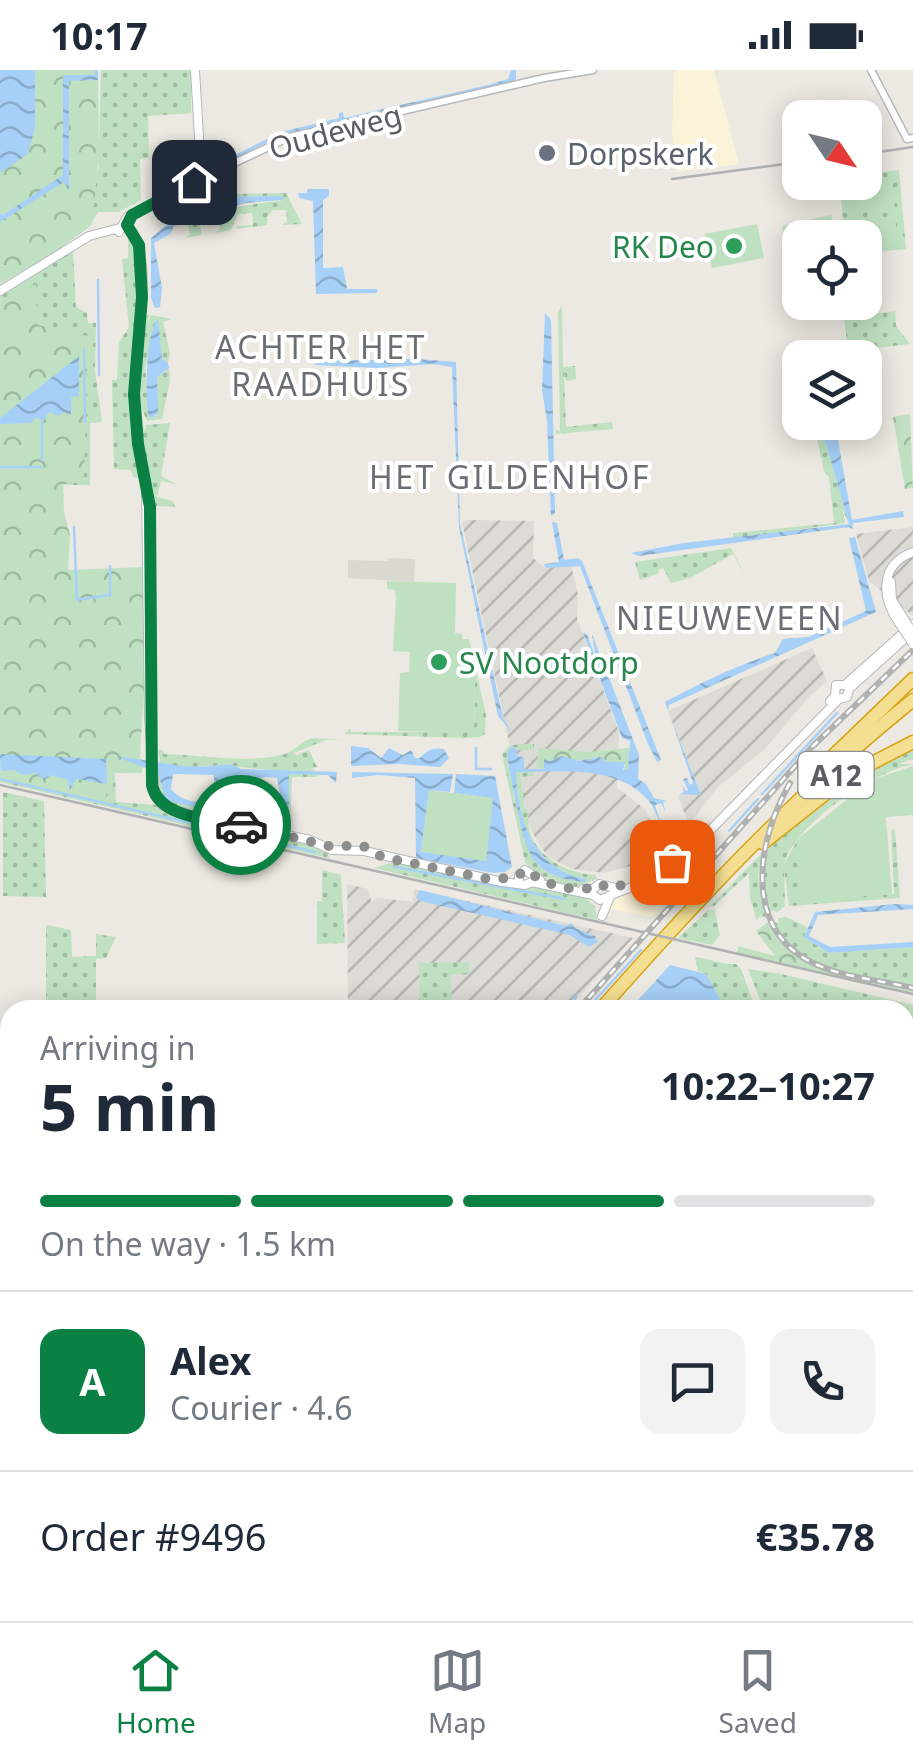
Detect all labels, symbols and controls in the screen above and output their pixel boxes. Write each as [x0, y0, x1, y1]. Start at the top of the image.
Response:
text: 10:17 [50, 9, 148, 61]
street label: Oudeweg [264, 94, 406, 168]
north arrow [782, 100, 882, 200]
map controls [782, 100, 882, 440]
place label: Dorpskerk [567, 133, 714, 174]
pin [152, 140, 237, 225]
marker: Dorpskerk [536, 142, 558, 164]
icon: home [167, 155, 222, 210]
button: locate [782, 220, 882, 320]
place label: RK Deo [612, 226, 714, 267]
marker: RK Deo [723, 235, 745, 257]
district label: ACHTER HET RAADHUIS [215, 325, 427, 405]
button: layers [782, 340, 882, 440]
district label: HET GILDENHOF [369, 455, 651, 498]
district label: NIEUWEVEEN [616, 596, 844, 639]
place label: SV Nootdorp [459, 642, 639, 683]
marker: SV Nootdorp [428, 651, 450, 673]
road number: A12 [798, 752, 874, 798]
courier [191, 775, 291, 875]
icon: car [214, 798, 269, 853]
pin [630, 820, 715, 905]
icon: bag [645, 835, 700, 890]
text: Arriving in [40, 1026, 195, 1069]
text: 10:22–10:27 [661, 1059, 875, 1111]
text: 5 min [40, 1062, 219, 1150]
text: On the way · 1.5 km [40, 1222, 336, 1265]
button: chat [640, 1329, 745, 1434]
button: phone [770, 1329, 875, 1434]
text: Alex [170, 1334, 252, 1386]
text: A [79, 1355, 106, 1407]
text: Courier · 4.6 [170, 1386, 353, 1429]
text: Order #9496 [40, 1510, 266, 1562]
text: €35.78 [756, 1510, 875, 1562]
tab: Home [116, 1643, 196, 1741]
tab: Map [428, 1643, 486, 1741]
tab: Saved [719, 1643, 797, 1741]

